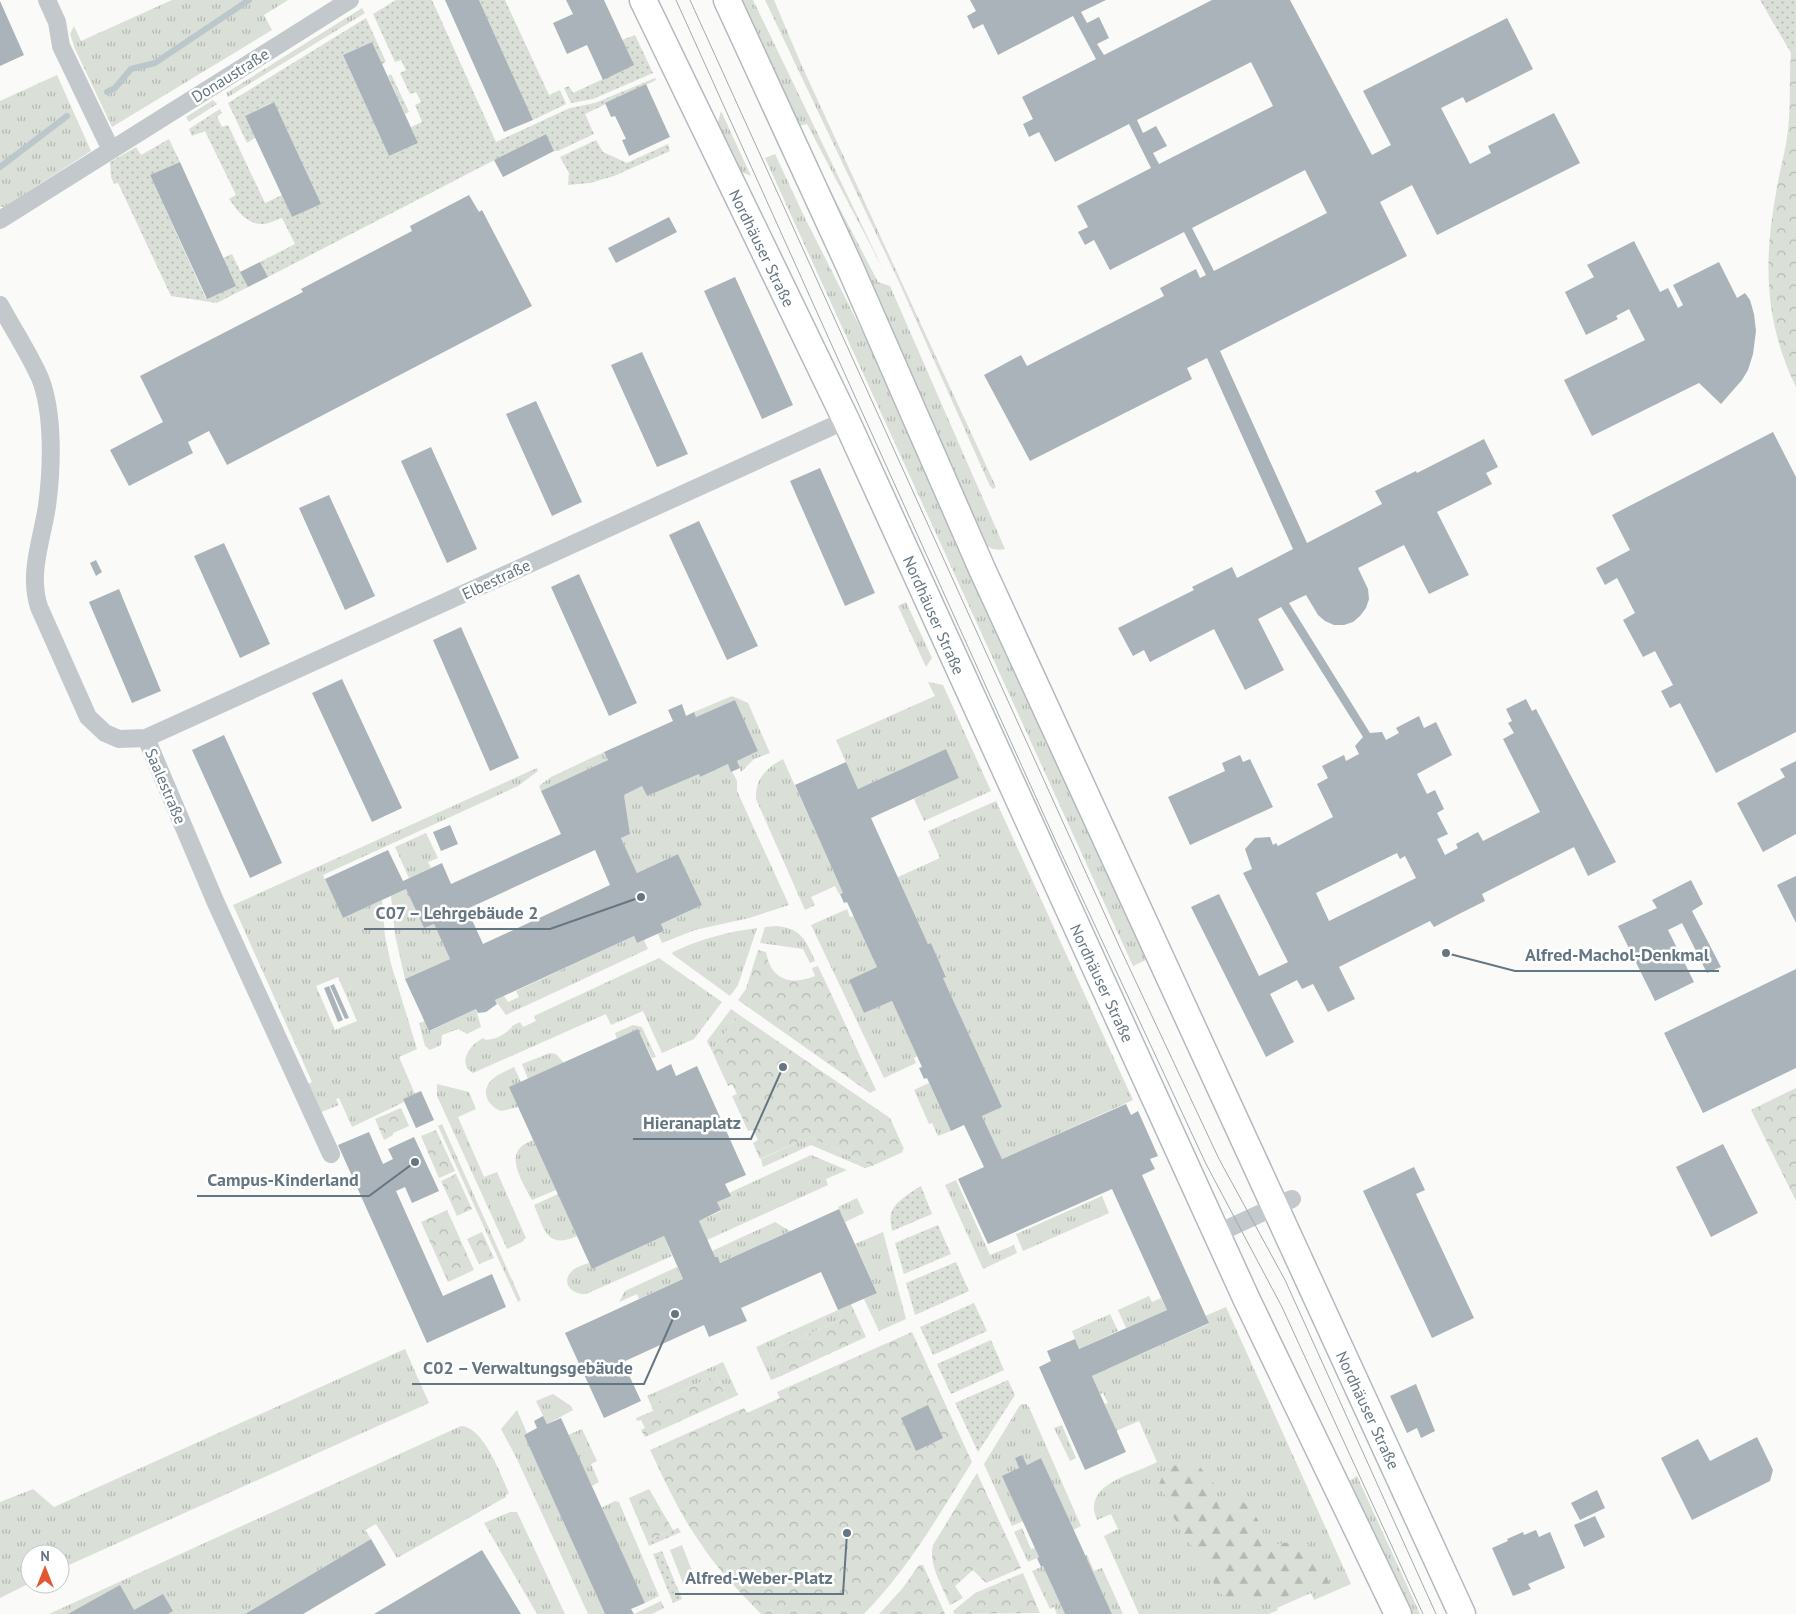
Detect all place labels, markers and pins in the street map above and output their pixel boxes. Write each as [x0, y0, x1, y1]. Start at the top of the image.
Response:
callout: C07 – Lehrgebäude 2 [364, 896, 550, 929]
callout: Alfred-Machol-Denkmal [1515, 938, 1719, 971]
callout: Hieranaplatz [633, 1106, 751, 1139]
callout: Campus-Kinderland [197, 1163, 369, 1196]
callout: C02 – Verwaltungsgebäude [412, 1351, 644, 1384]
callout: Alfred-Weber-Platz [675, 1561, 843, 1594]

